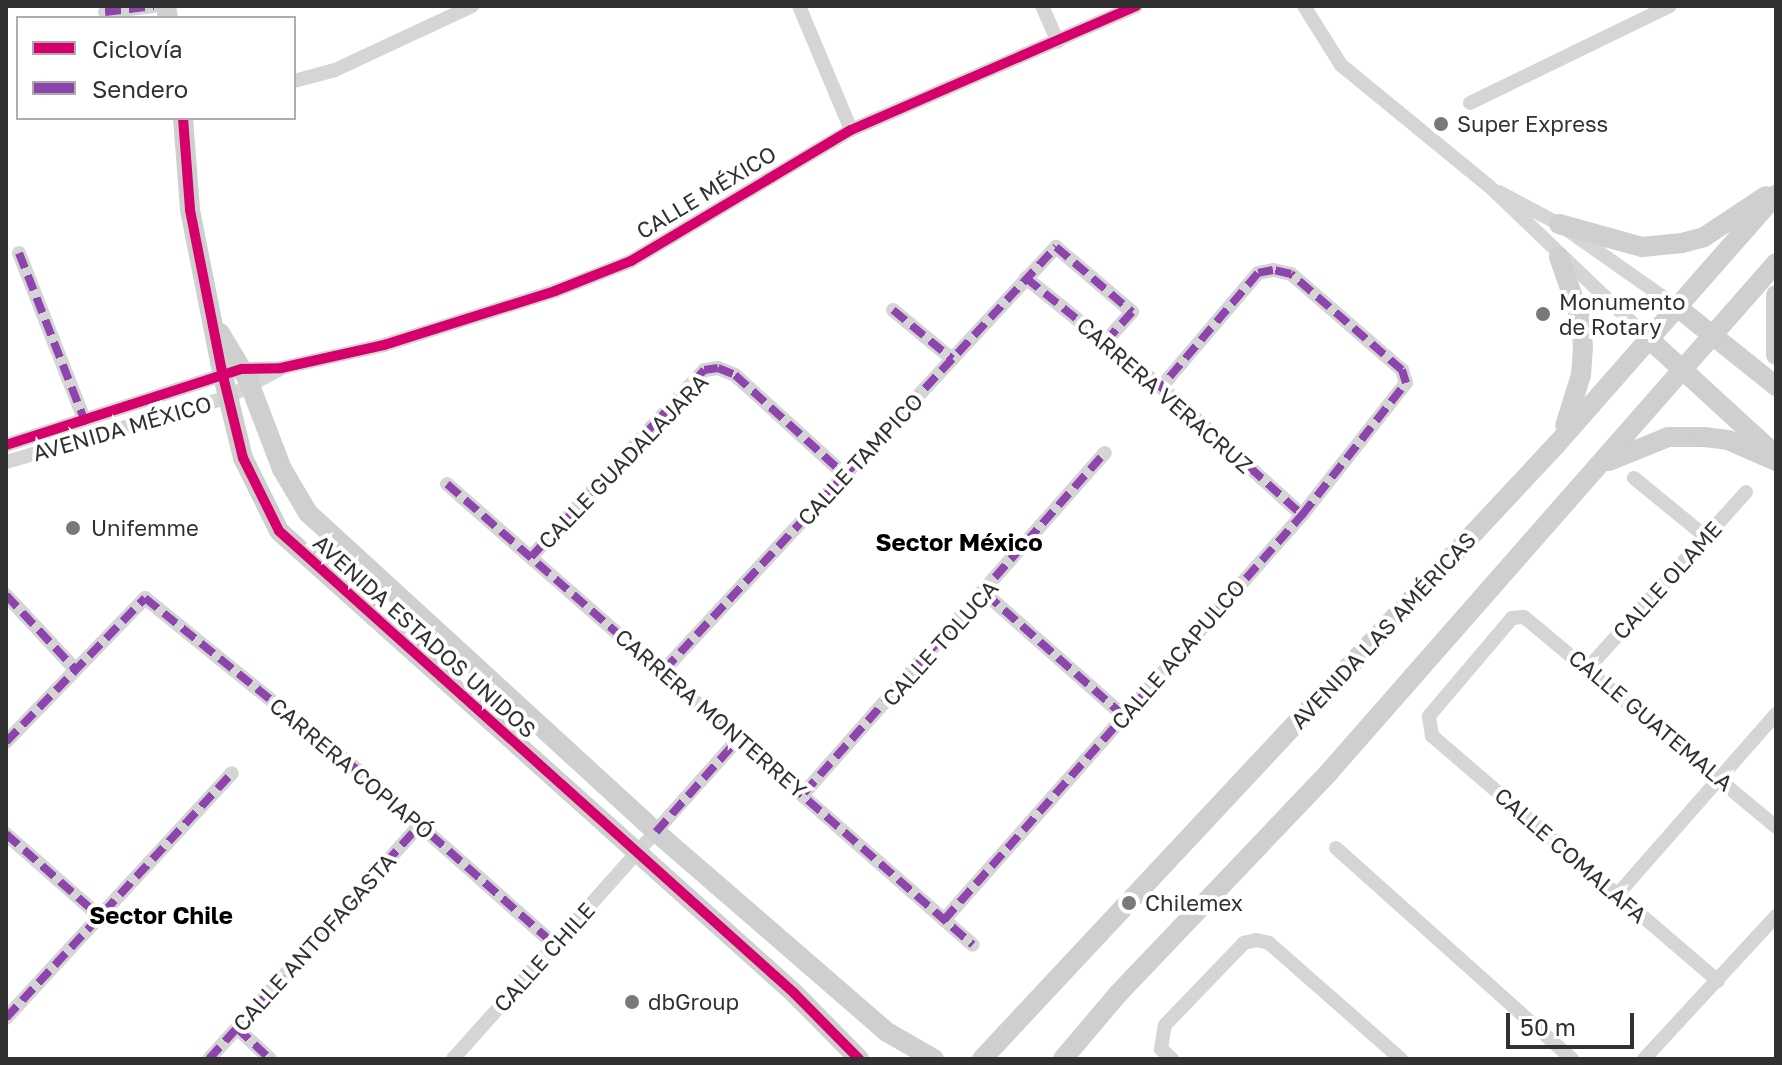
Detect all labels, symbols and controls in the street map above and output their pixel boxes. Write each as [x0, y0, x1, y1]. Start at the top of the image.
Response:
legend [16, 16, 296, 120]
text: Ciclovía [92, 34, 183, 63]
text: Sendero [92, 74, 188, 103]
place label: Super Express [1457, 111, 1608, 137]
marker: Super Express [1432, 115, 1450, 133]
street label: CALLE MÉXICO [631, 140, 781, 244]
place label: Monumento de Rotary [1559, 288, 1685, 340]
marker: Monumento de Rotary [1534, 305, 1552, 323]
street label: CARRERA VERACRUZ [1072, 312, 1258, 478]
street label: CALLE GUADALAJARA [533, 368, 713, 554]
street label: CALLE TAMPICO [792, 387, 928, 531]
street label: AVENIDA MÉXICO [30, 390, 214, 466]
place label: Unifemme [91, 515, 199, 541]
street label: CALLE OLAME [1607, 515, 1727, 645]
marker: Unifemme [62, 517, 84, 539]
street label: AVENIDA LAS AMÉRICAS [1285, 526, 1481, 734]
district label: Sector México [875, 528, 1043, 556]
street label: AVENIDA ESTADOS UNIDOS [308, 529, 542, 743]
street label: CALLE ACAPULCO [1106, 574, 1250, 734]
street label: CALLE TOLUCA [877, 575, 1003, 711]
street label: CARRERA MONTERREY [610, 623, 812, 803]
street label: CALLE GUATEMALA [1564, 644, 1738, 796]
street label: CARRERA COPIAPÓ [265, 692, 439, 844]
street label: CALLE COMALAFA [1490, 782, 1652, 928]
street label: CALLE ANTOFAGASTA [227, 848, 401, 1036]
place label: Chilemex [1145, 890, 1243, 916]
marker: Chilemex [1120, 894, 1138, 912]
street label: CALLE CHILE [488, 897, 600, 1017]
district label: Sector Chile [89, 901, 233, 929]
place label: dbGroup [648, 989, 739, 1015]
marker: dbGroup [623, 993, 641, 1011]
scale bar [1510, 997, 1638, 1047]
text: 50 m [1520, 1012, 1576, 1041]

